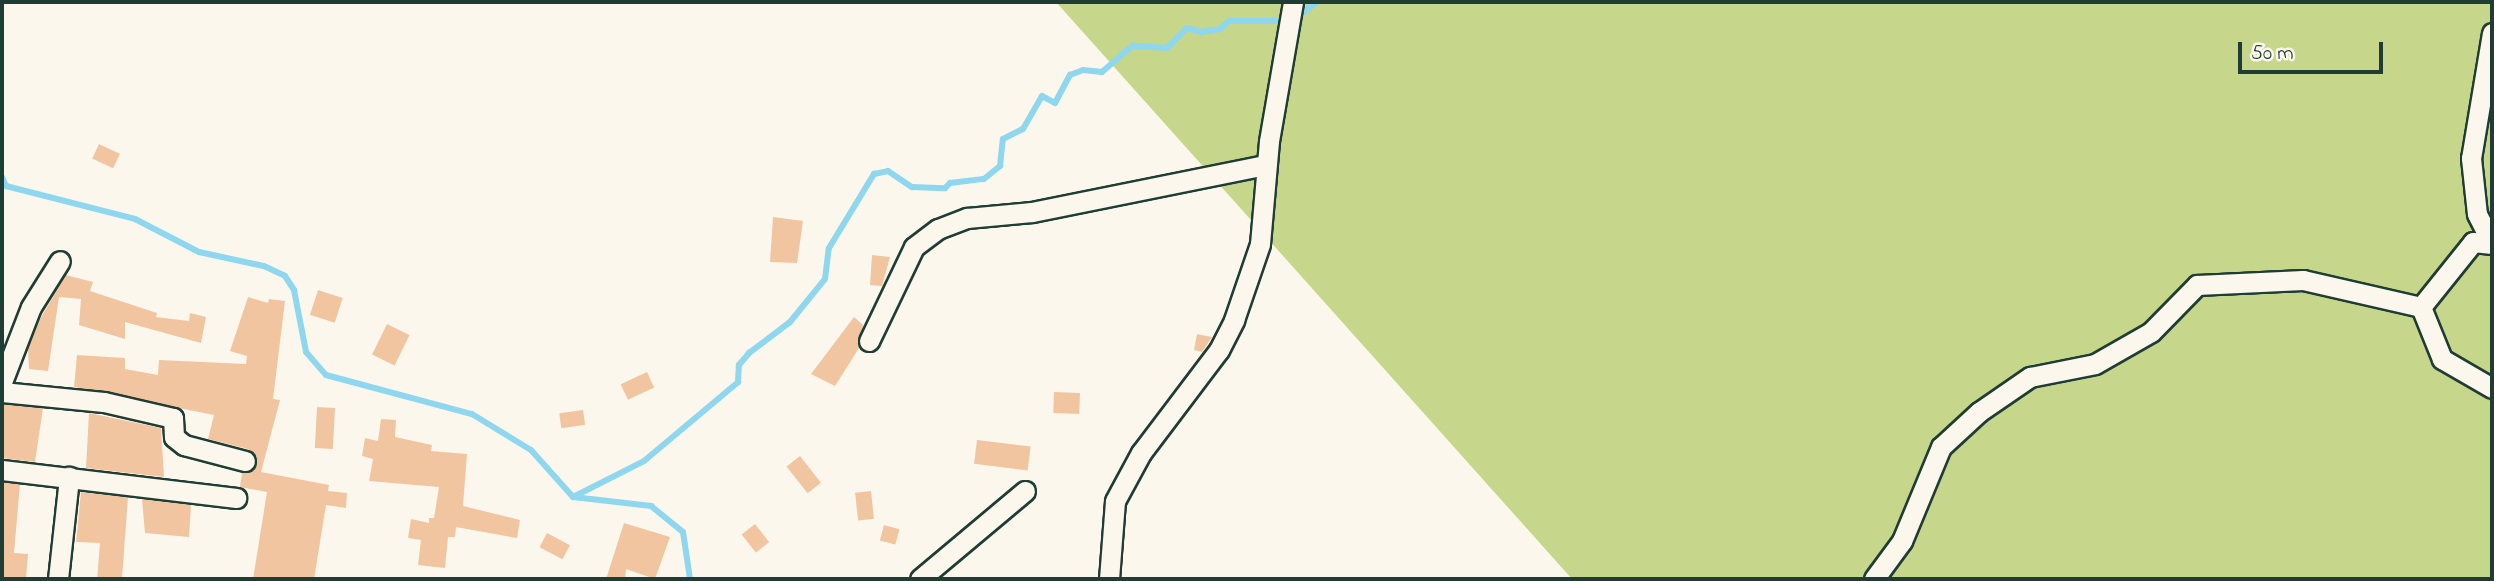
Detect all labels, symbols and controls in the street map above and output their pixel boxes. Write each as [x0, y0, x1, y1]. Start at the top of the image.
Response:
scale bar [2242, 28, 2387, 72]
text: 50 m [2251, 39, 2294, 69]

